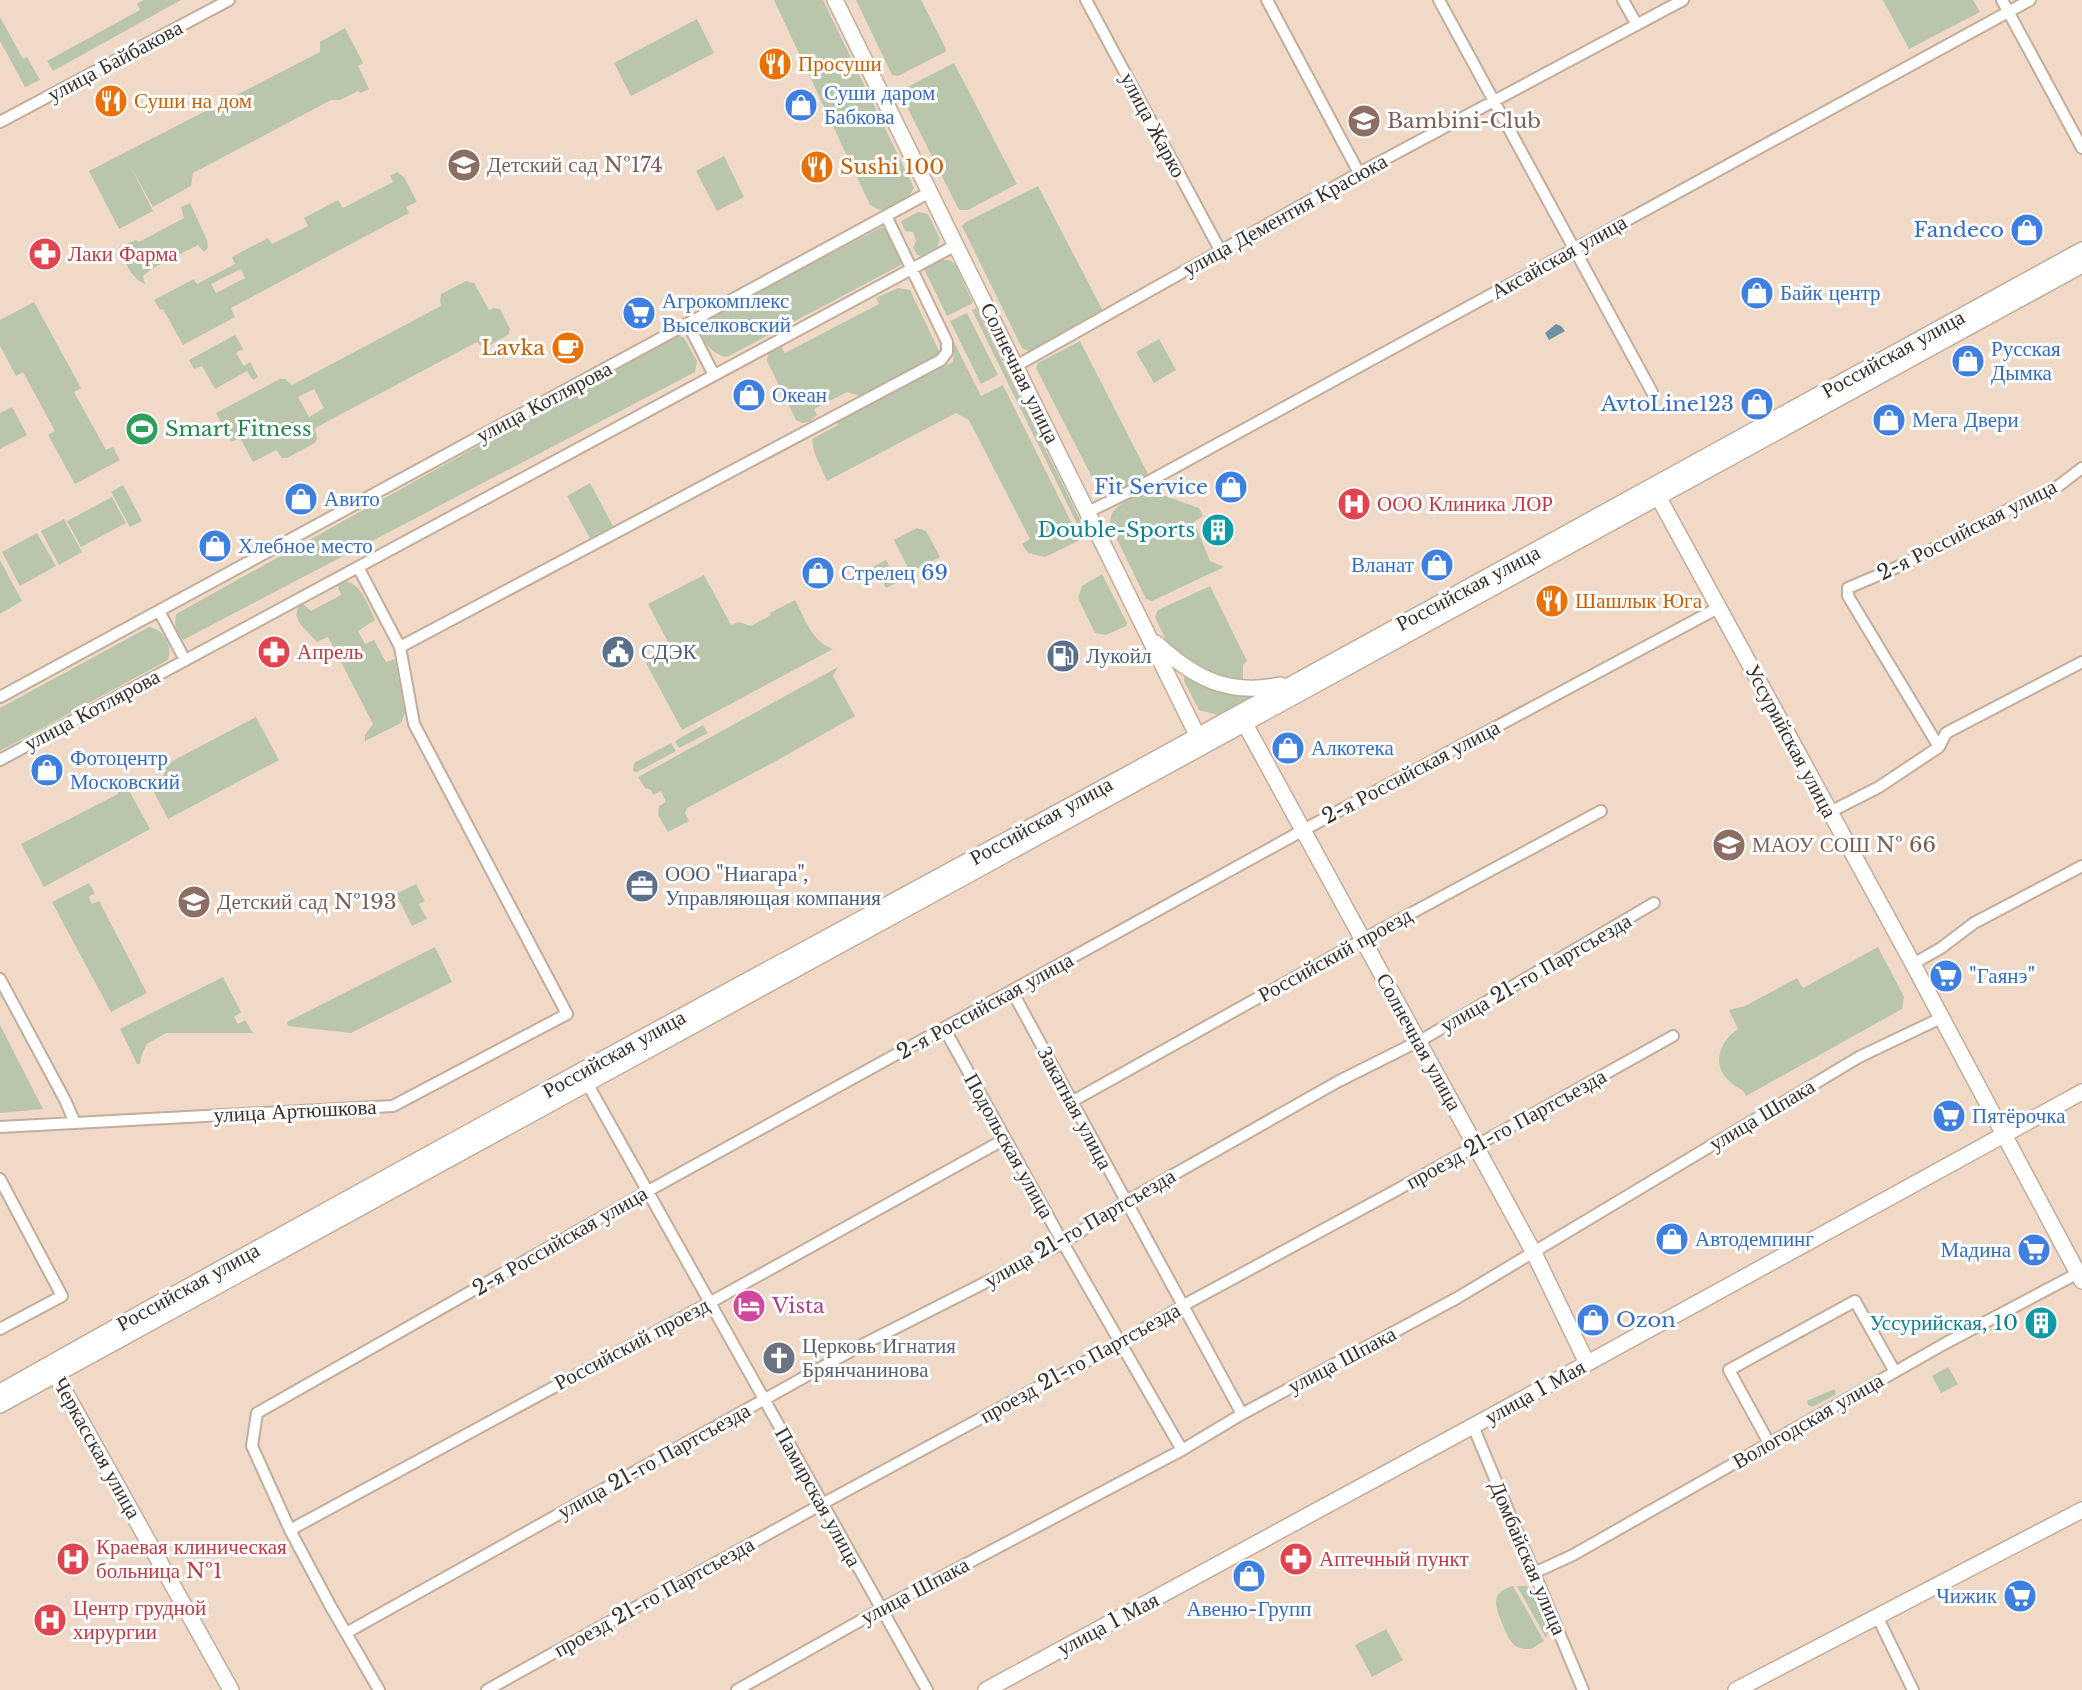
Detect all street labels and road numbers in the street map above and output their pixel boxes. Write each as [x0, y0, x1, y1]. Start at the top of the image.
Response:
street label: улица Байбакова [43, 14, 188, 107]
street label: улица Жарко [1114, 68, 1192, 182]
street label: улица Дементия Красюка [1178, 148, 1392, 282]
street label: Аксайская улица [1487, 209, 1632, 305]
street label: Солнечная улица [975, 298, 1066, 448]
street label: Российская улица [1817, 304, 1970, 404]
street label: улица Котлярова [472, 355, 617, 449]
street label: 2-я Российская улица [1873, 473, 2062, 586]
street label: Российская улица [1392, 539, 1545, 637]
street label: Уссурийская улица [1740, 660, 1843, 823]
street label: улица Котлярова [20, 663, 165, 757]
street label: 2-я Российская улица [1318, 714, 1505, 830]
street label: Российская улица [965, 771, 1118, 871]
street label: Российский проезд [1253, 902, 1417, 1008]
street label: улица 21-го Партсъезда [1436, 907, 1637, 1038]
street label: 2-я Российская улица [892, 946, 1078, 1065]
street label: Солнечная улица [1370, 969, 1468, 1116]
street label: Российская улица [538, 1004, 691, 1104]
street label: Закатная улица [1032, 1042, 1119, 1175]
street label: проезд 21-го Партсъезда [1401, 1063, 1611, 1195]
street label: Подольская улица [958, 1069, 1060, 1224]
street label: улица Шпака [1704, 1073, 1820, 1157]
street label: улица Артюшкова [213, 1094, 378, 1128]
street label: улица 21-го Партсъезда [980, 1162, 1181, 1293]
street label: 2-я Российская улица [468, 1180, 653, 1302]
street label: Российская улица [112, 1237, 265, 1337]
street label: Российский проезд [550, 1292, 714, 1396]
street label: проезд 21-го Партсъезда [975, 1297, 1185, 1429]
street label: улица Шпака [1283, 1320, 1401, 1399]
street label: улица 1 Мая [1480, 1354, 1590, 1430]
street label: Вологодская улица [1728, 1367, 1889, 1475]
street label: Черкасская улица [47, 1373, 147, 1524]
street label: улица 21-го Партсъезда [553, 1397, 755, 1525]
street label: Памирская улица [769, 1423, 867, 1572]
street label: Домбайская улица [1484, 1477, 1572, 1640]
street label: проезд 21-го Партсъезда [549, 1531, 759, 1663]
street label: улица Шпака [856, 1551, 974, 1630]
street label: улица 1 Мая [1053, 1586, 1163, 1662]

